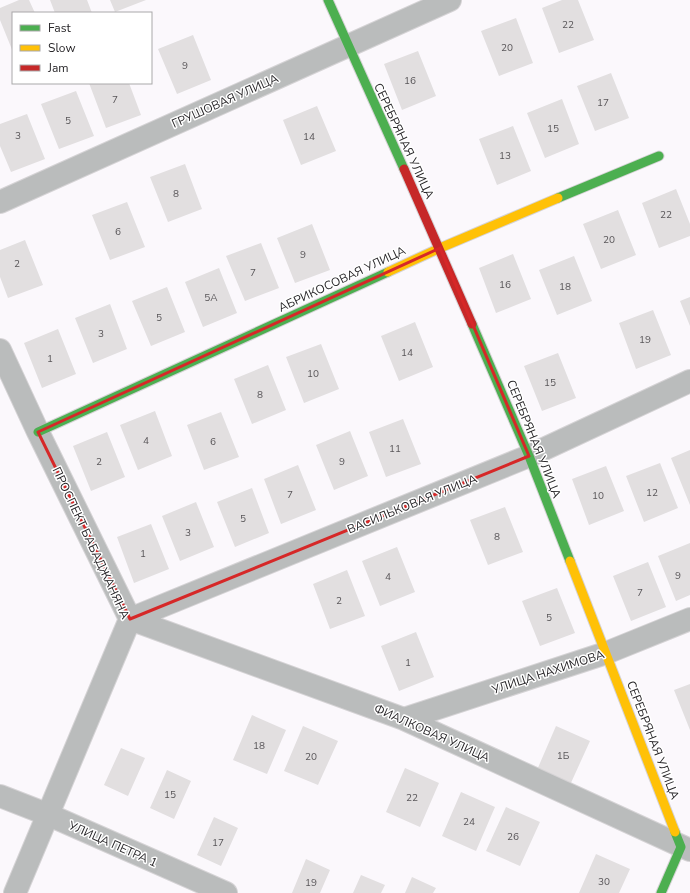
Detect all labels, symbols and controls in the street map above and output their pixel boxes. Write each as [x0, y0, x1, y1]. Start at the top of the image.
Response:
legend [12, 12, 152, 84]
house number: 22 [562, 18, 574, 32]
text: Fast [48, 20, 71, 36]
text: Slow [48, 40, 76, 56]
house number: 20 [501, 41, 513, 55]
house number: 9 [182, 59, 188, 73]
text: Jam [47, 60, 69, 76]
street label: ГРУШОВАЯ УЛИЦА [169, 70, 281, 132]
house number: 16 [404, 74, 416, 88]
street label: СЕРЕБРЯНАЯ УЛИЦА [370, 81, 438, 202]
house number: 7 [112, 93, 118, 107]
house number: 17 [597, 96, 609, 110]
house number: 5 [65, 114, 71, 128]
house number: 15 [547, 122, 559, 136]
house number: 3 [15, 129, 21, 143]
house number: 14 [303, 130, 315, 144]
house number: 13 [499, 149, 511, 163]
house number: 8 [173, 187, 179, 201]
house number: 22 [660, 208, 672, 222]
house number: 6 [115, 225, 121, 239]
house number: 20 [603, 233, 615, 247]
street label: АБРИКОСОВАЯ УЛИЦА [276, 242, 408, 316]
house number: 9 [300, 248, 306, 262]
house number: 2 [14, 257, 20, 271]
house number: 7 [250, 266, 256, 280]
house number: 16 [499, 278, 511, 292]
house number: 18 [559, 280, 571, 294]
house number: 5А [204, 291, 218, 305]
house number: 5 [156, 311, 162, 325]
house number: 3 [98, 327, 104, 341]
house number: 19 [639, 333, 651, 347]
house number: 14 [401, 346, 413, 360]
house number: 1 [47, 352, 53, 366]
house number: 10 [307, 367, 319, 381]
house number: 15 [544, 376, 556, 390]
street label: СЕРЕБРЯНАЯ УЛИЦА [503, 378, 565, 501]
house number: 8 [257, 388, 263, 402]
house number: 4 [143, 434, 149, 448]
house number: 6 [210, 435, 216, 449]
house number: 11 [389, 442, 401, 456]
house number: 2 [96, 455, 102, 469]
house number: 9 [339, 455, 345, 469]
street label: ПРОСПЕКТ БАБАДЖАНЯНА [49, 464, 133, 622]
street label: ВАСИЛЬКОВАЯ УЛИЦА [345, 471, 479, 537]
house number: 12 [646, 486, 658, 500]
house number: 7 [287, 488, 293, 502]
house number: 10 [592, 489, 604, 503]
house number: 5 [240, 512, 246, 526]
house number: 3 [185, 526, 191, 540]
house number: 8 [494, 530, 500, 544]
house number: 1 [140, 547, 146, 561]
house number: 9 [675, 569, 681, 583]
house number: 4 [385, 570, 391, 584]
house number: 7 [637, 586, 643, 600]
house number: 2 [336, 594, 342, 608]
house number: 5 [546, 611, 552, 625]
street label: УЛИЦА НАХИМОВА [489, 646, 607, 698]
house number: 1 [405, 656, 411, 670]
street label: СЕРЕБРЯНАЯ УЛИЦА [623, 678, 683, 802]
street label: ФИАЛКОВАЯ УЛИЦА [372, 700, 493, 766]
house number: 18 [253, 739, 265, 753]
house number: 1Б [557, 749, 570, 763]
house number: 20 [305, 750, 317, 764]
house number: 15 [164, 788, 176, 802]
house number: 22 [406, 791, 418, 805]
house number: 24 [463, 815, 475, 829]
street label: УЛИЦА ПЕТРА 1 [65, 817, 160, 871]
house number: 26 [507, 830, 519, 844]
house number: 17 [212, 836, 224, 850]
house number: 30 [598, 875, 610, 889]
house number: 19 [305, 876, 317, 890]

